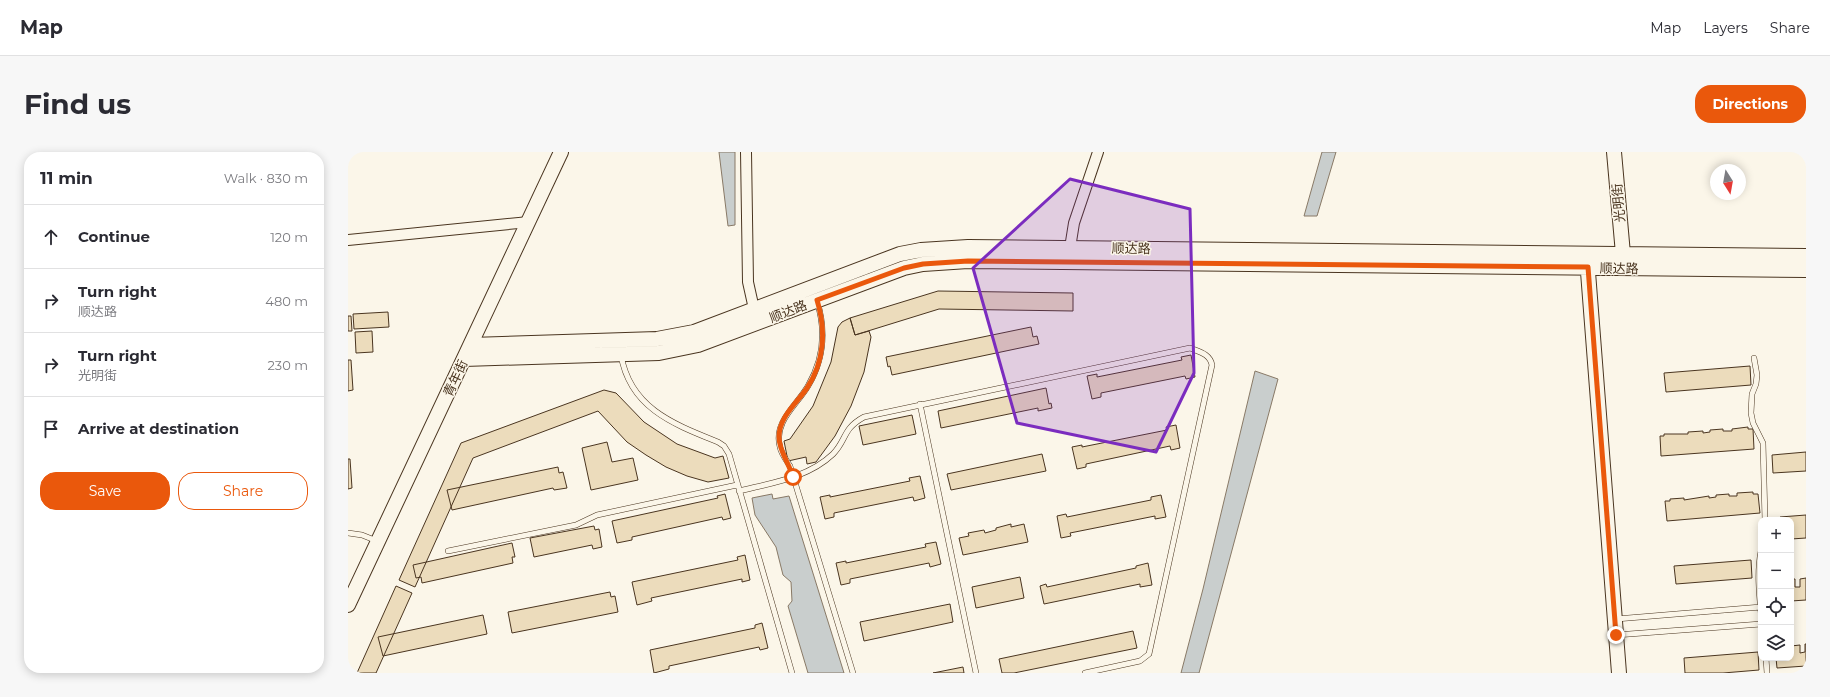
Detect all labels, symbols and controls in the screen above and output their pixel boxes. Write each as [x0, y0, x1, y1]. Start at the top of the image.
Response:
text: Map [20, 16, 63, 39]
text: Map [1650, 19, 1681, 37]
text: Layers [1703, 19, 1748, 37]
text: Share [1770, 19, 1810, 37]
button: Directions [1695, 85, 1806, 123]
text: Find us [24, 87, 131, 121]
north arrow [1710, 164, 1746, 200]
text: 11 min [40, 168, 93, 188]
text: Walk · 830 m [224, 170, 308, 186]
street label: 光明街 [1608, 183, 1628, 223]
icon: ahead [40, 226, 62, 248]
text: Continue [78, 227, 150, 246]
text: 120 m [270, 229, 308, 245]
street label: 顺达路 [1111, 240, 1151, 256]
street label: 顺达路 [1599, 260, 1639, 276]
text: Turn right [78, 282, 157, 301]
icon: right [40, 290, 62, 312]
text: 480 m [265, 293, 308, 309]
street label: 顺达路 [767, 297, 809, 325]
text: 顺达路 [78, 303, 117, 319]
text: Turn right [78, 346, 157, 365]
icon: right [40, 354, 62, 376]
text: 230 m [267, 357, 308, 373]
street label: 青年街 [440, 357, 470, 399]
text: 光明街 [78, 367, 117, 383]
icon: arrive [40, 418, 62, 440]
text: Arrive at destination [78, 419, 239, 438]
route start [784, 468, 802, 486]
button: Save [40, 472, 170, 510]
button: Share [178, 472, 308, 510]
map controls [1758, 517, 1794, 661]
button: + [1758, 517, 1794, 553]
button: − [1758, 553, 1794, 589]
button: locate [1758, 589, 1794, 625]
button: layers [1758, 625, 1794, 661]
route end [1607, 626, 1625, 644]

